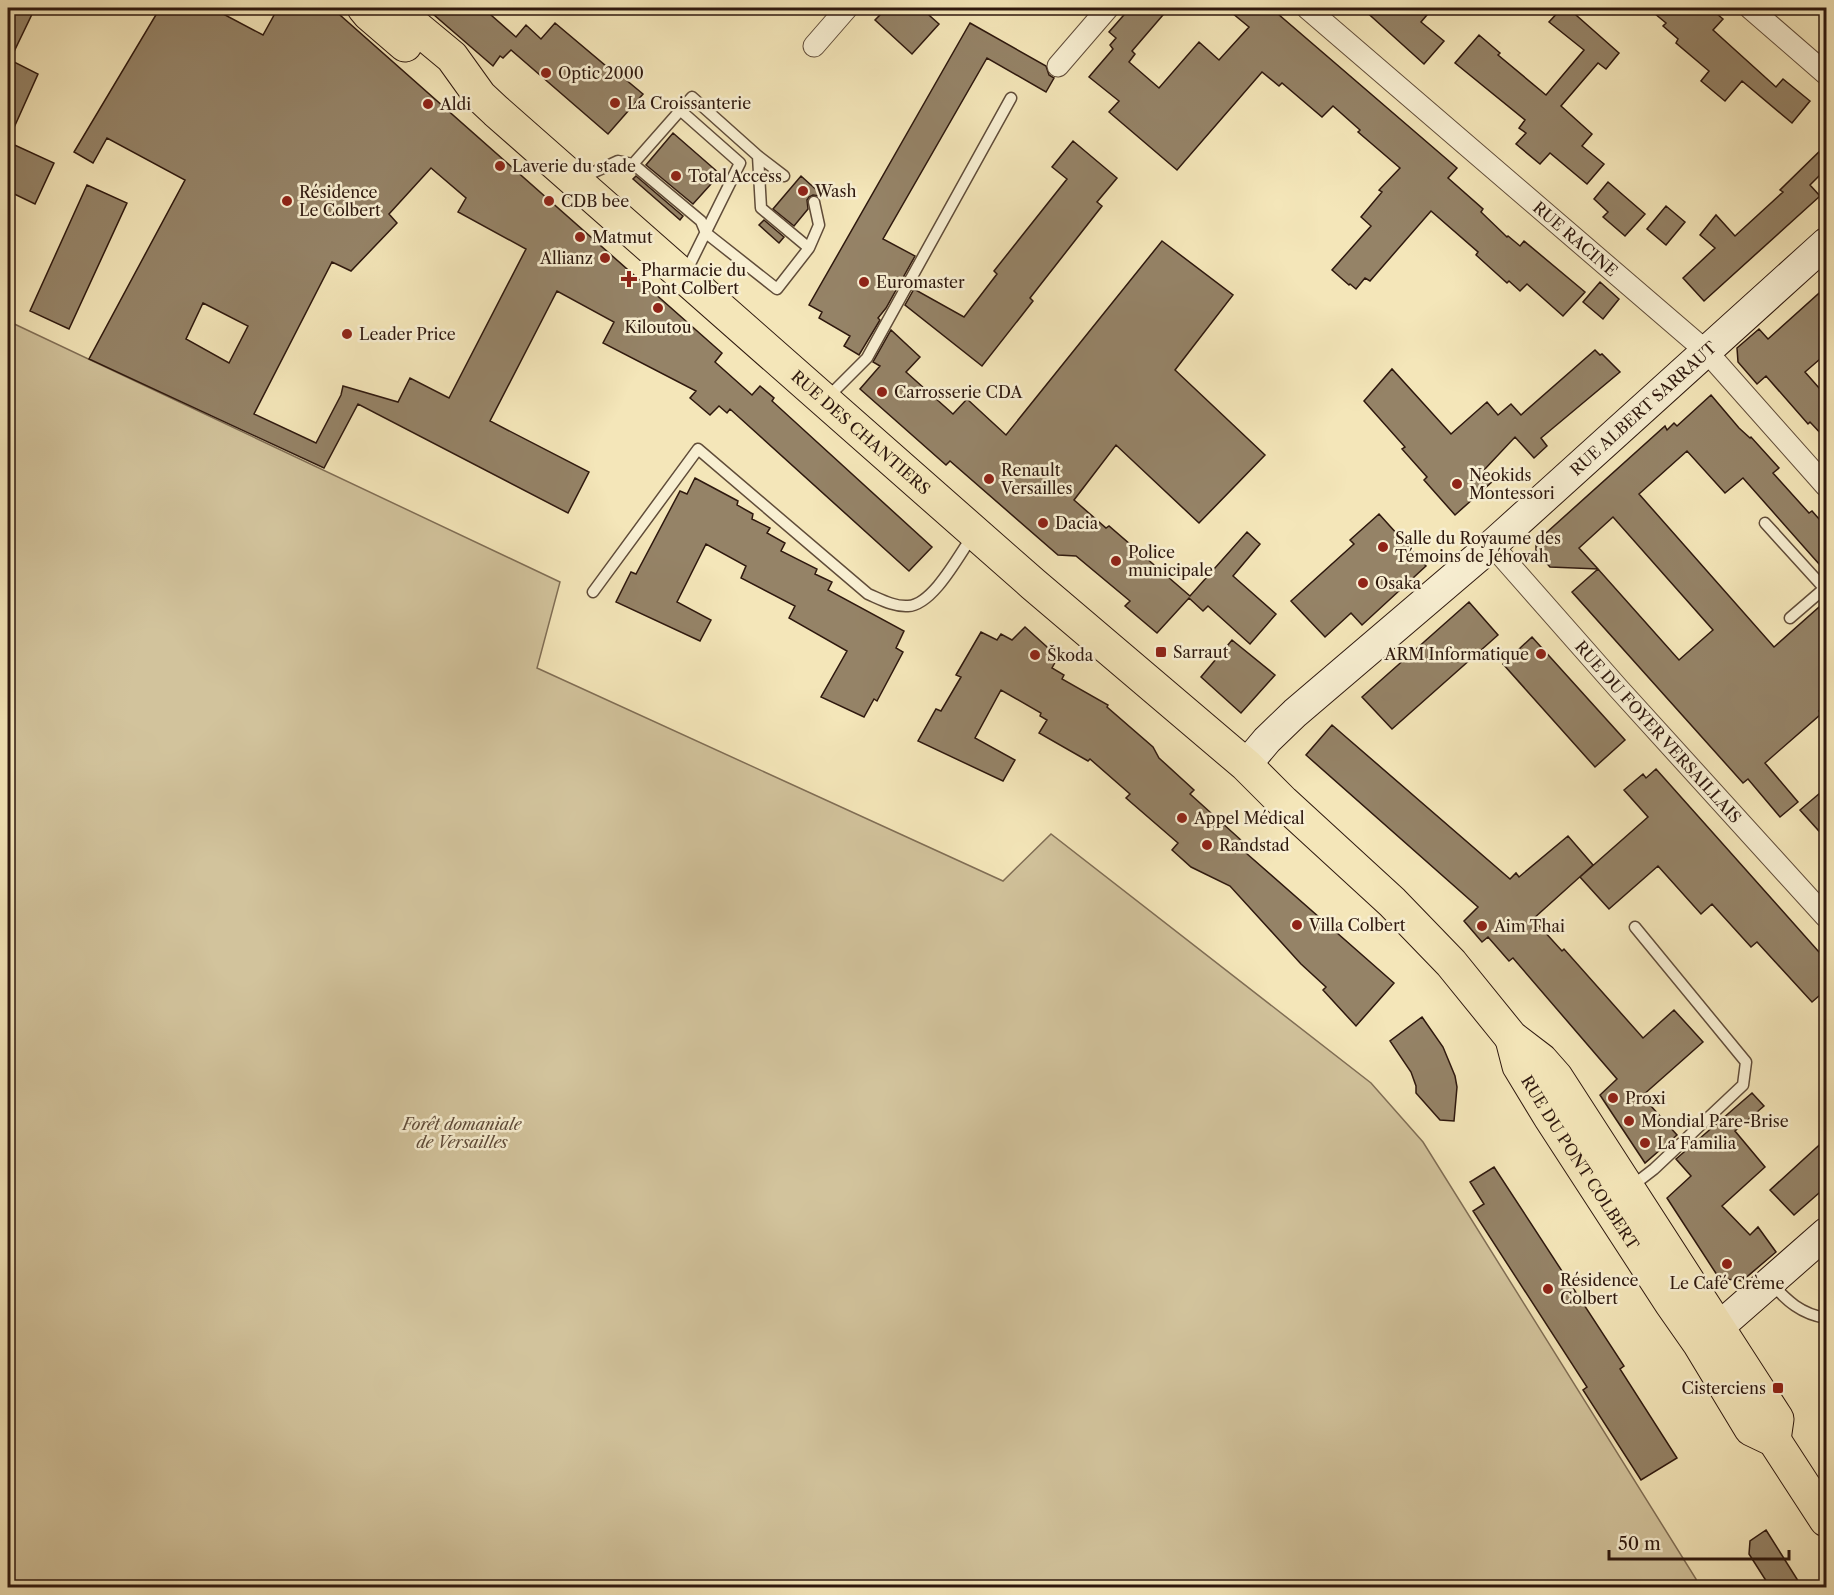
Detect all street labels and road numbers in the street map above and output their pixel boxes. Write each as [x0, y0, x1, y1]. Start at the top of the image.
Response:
street label: RUE RACINE [1529, 197, 1622, 281]
street label: RUE ALBERT SARRAUT [1566, 337, 1720, 480]
street label: RUE DES CHANTIERS [787, 366, 935, 499]
street label: RUE DU FOYER VERSAILLAIS [1571, 636, 1746, 827]
street label: RUE DU PONT COLBERT [1517, 1072, 1643, 1253]

